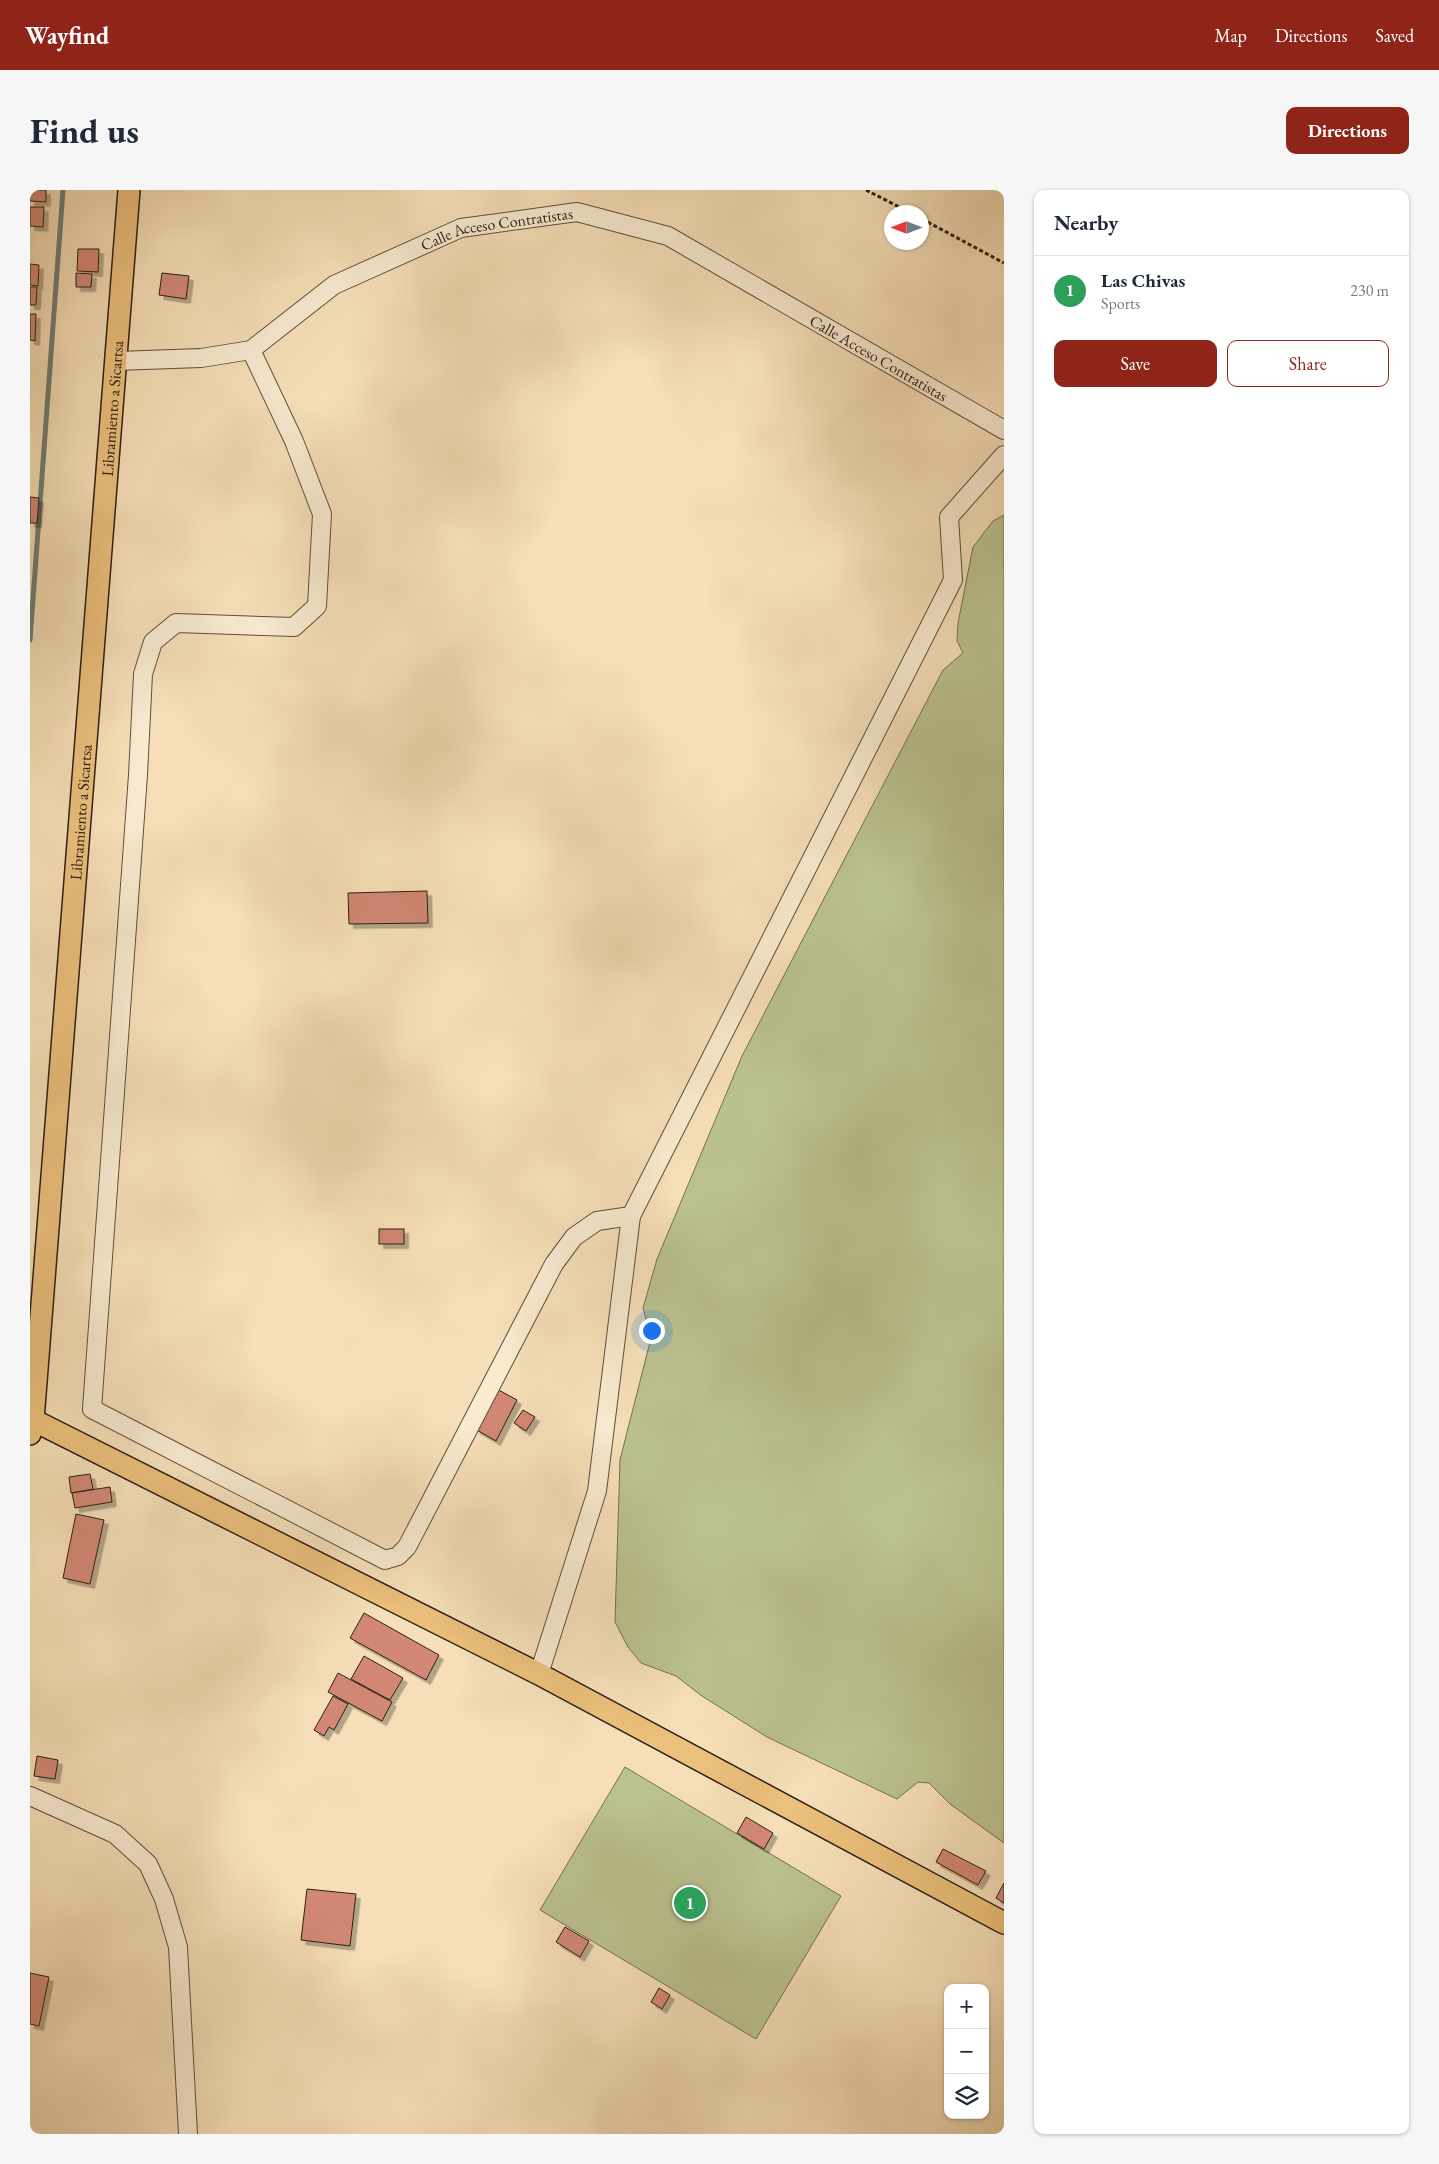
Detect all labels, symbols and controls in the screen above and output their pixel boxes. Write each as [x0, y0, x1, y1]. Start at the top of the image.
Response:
text: Wayfind [25, 20, 109, 51]
text: Map [1215, 24, 1247, 47]
text: Directions [1275, 24, 1347, 47]
text: Saved [1375, 24, 1414, 47]
button: Directions [1286, 107, 1409, 154]
text: Find us [30, 108, 139, 153]
street label: Calle Acceso Contratistas [417, 202, 574, 255]
north arrow [884, 205, 929, 250]
text: Nearby [1054, 209, 1118, 236]
text: Las Chivas [1101, 268, 1185, 293]
text: 1 [1066, 280, 1074, 301]
text: 230 m [1350, 280, 1389, 301]
text: Sports [1101, 293, 1140, 314]
street label: Calle Acceso Contratistas [806, 310, 952, 406]
street label: Libramiento a Sicartsa [96, 339, 128, 477]
button: Save [1054, 340, 1217, 387]
button: Share [1227, 340, 1389, 387]
street label: Libramiento a Sicartsa [65, 743, 96, 881]
your location [639, 1318, 665, 1344]
pin: 1 [674, 1884, 706, 1922]
map controls [944, 1984, 989, 2119]
button: + [944, 1984, 989, 2029]
button: − [944, 2029, 989, 2074]
button: layers [944, 2074, 989, 2119]

